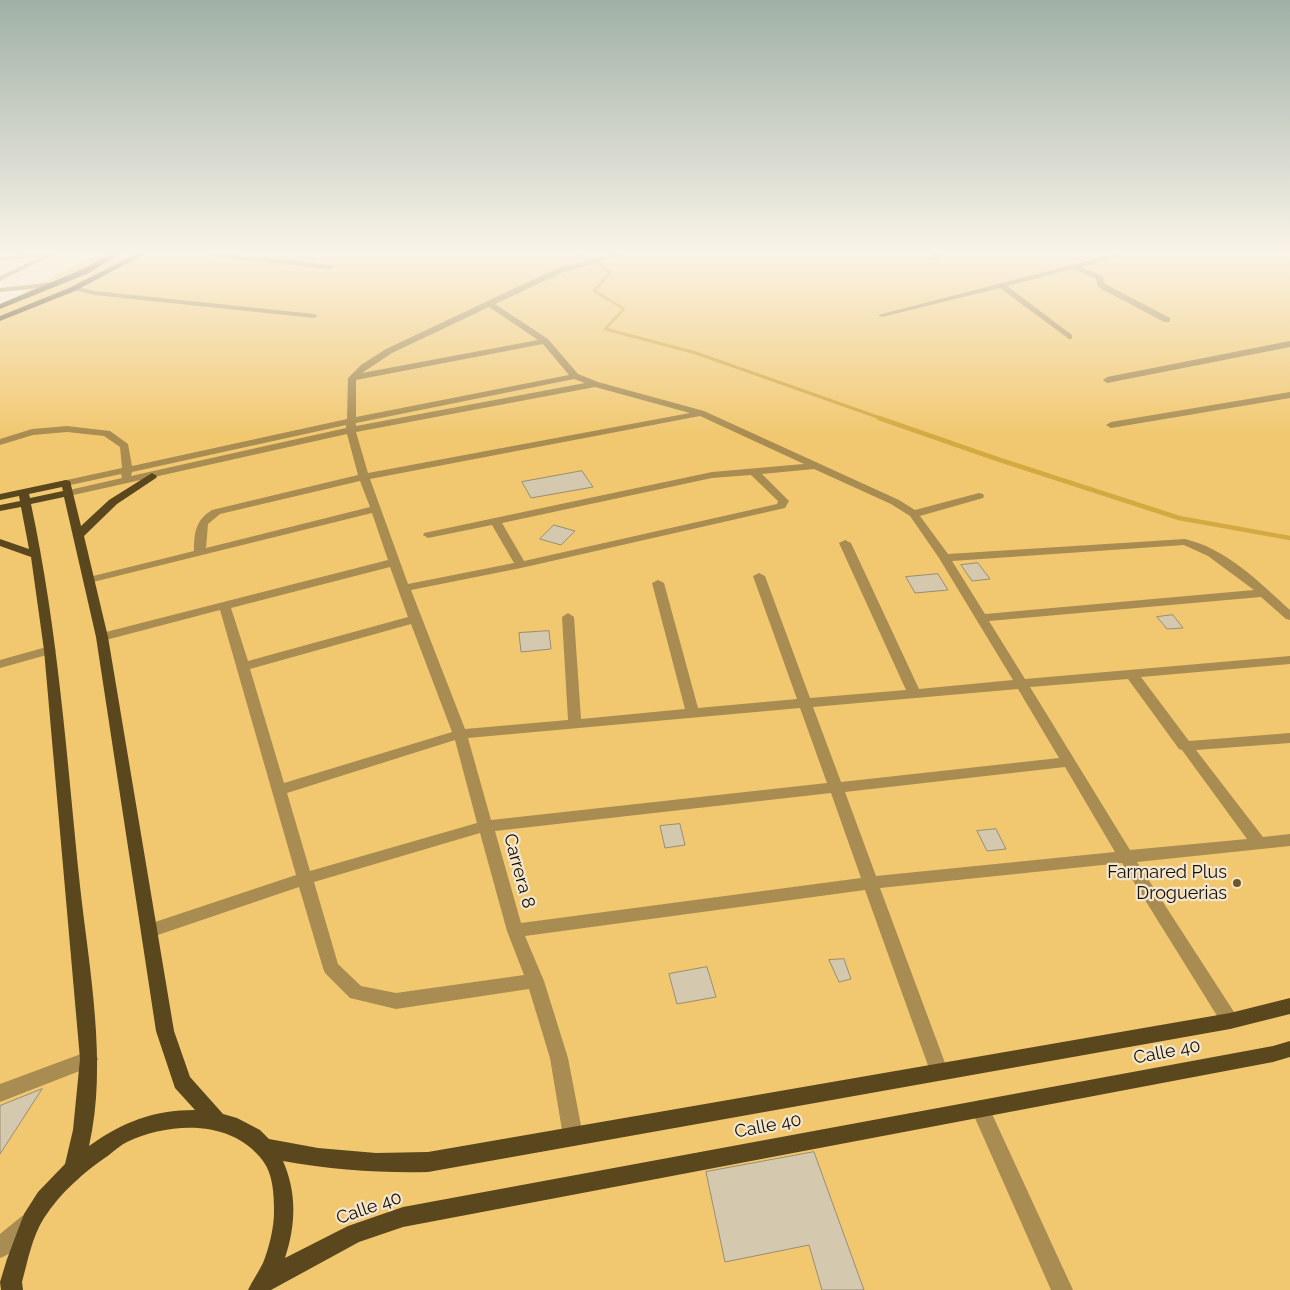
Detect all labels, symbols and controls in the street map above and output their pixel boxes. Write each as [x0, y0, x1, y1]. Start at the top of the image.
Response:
street label: Carrera 8 [499, 831, 539, 911]
place label: Farmared Plus Droguerias [1107, 862, 1227, 904]
marker: Farmared Plus Droguerias [1231, 877, 1243, 889]
street label: Calle 40 [1132, 1035, 1202, 1069]
street label: Calle 40 [733, 1109, 803, 1143]
street label: Calle 40 [333, 1187, 405, 1229]

